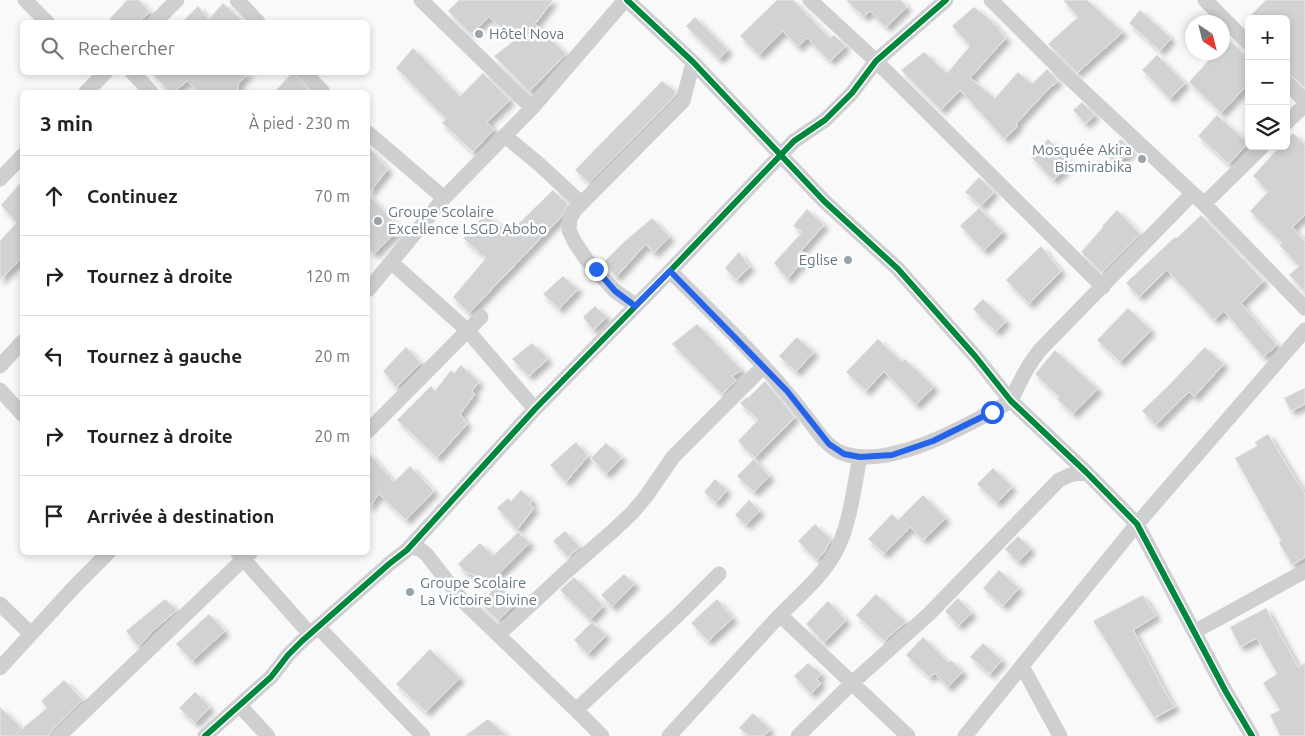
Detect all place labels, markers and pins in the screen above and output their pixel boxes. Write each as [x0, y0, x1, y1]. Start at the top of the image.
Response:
place label: Hôtel Nova [489, 25, 564, 42]
marker: Hôtel Nova [473, 28, 485, 40]
place label: Mosquée Akira Bismirabika [1032, 141, 1132, 175]
marker: Mosquée Akira Bismirabika [1136, 153, 1148, 165]
place label: Groupe Scolaire Excellence LSGD Abobo [388, 203, 547, 237]
marker: Groupe Scolaire Excellence LSGD Abobo [372, 215, 384, 227]
place label: Eglise [799, 251, 838, 268]
marker: Eglise [842, 254, 854, 266]
place label: Groupe Scolaire La Victoire Divine [420, 574, 537, 608]
marker: Groupe Scolaire La Victoire Divine [404, 586, 416, 598]

